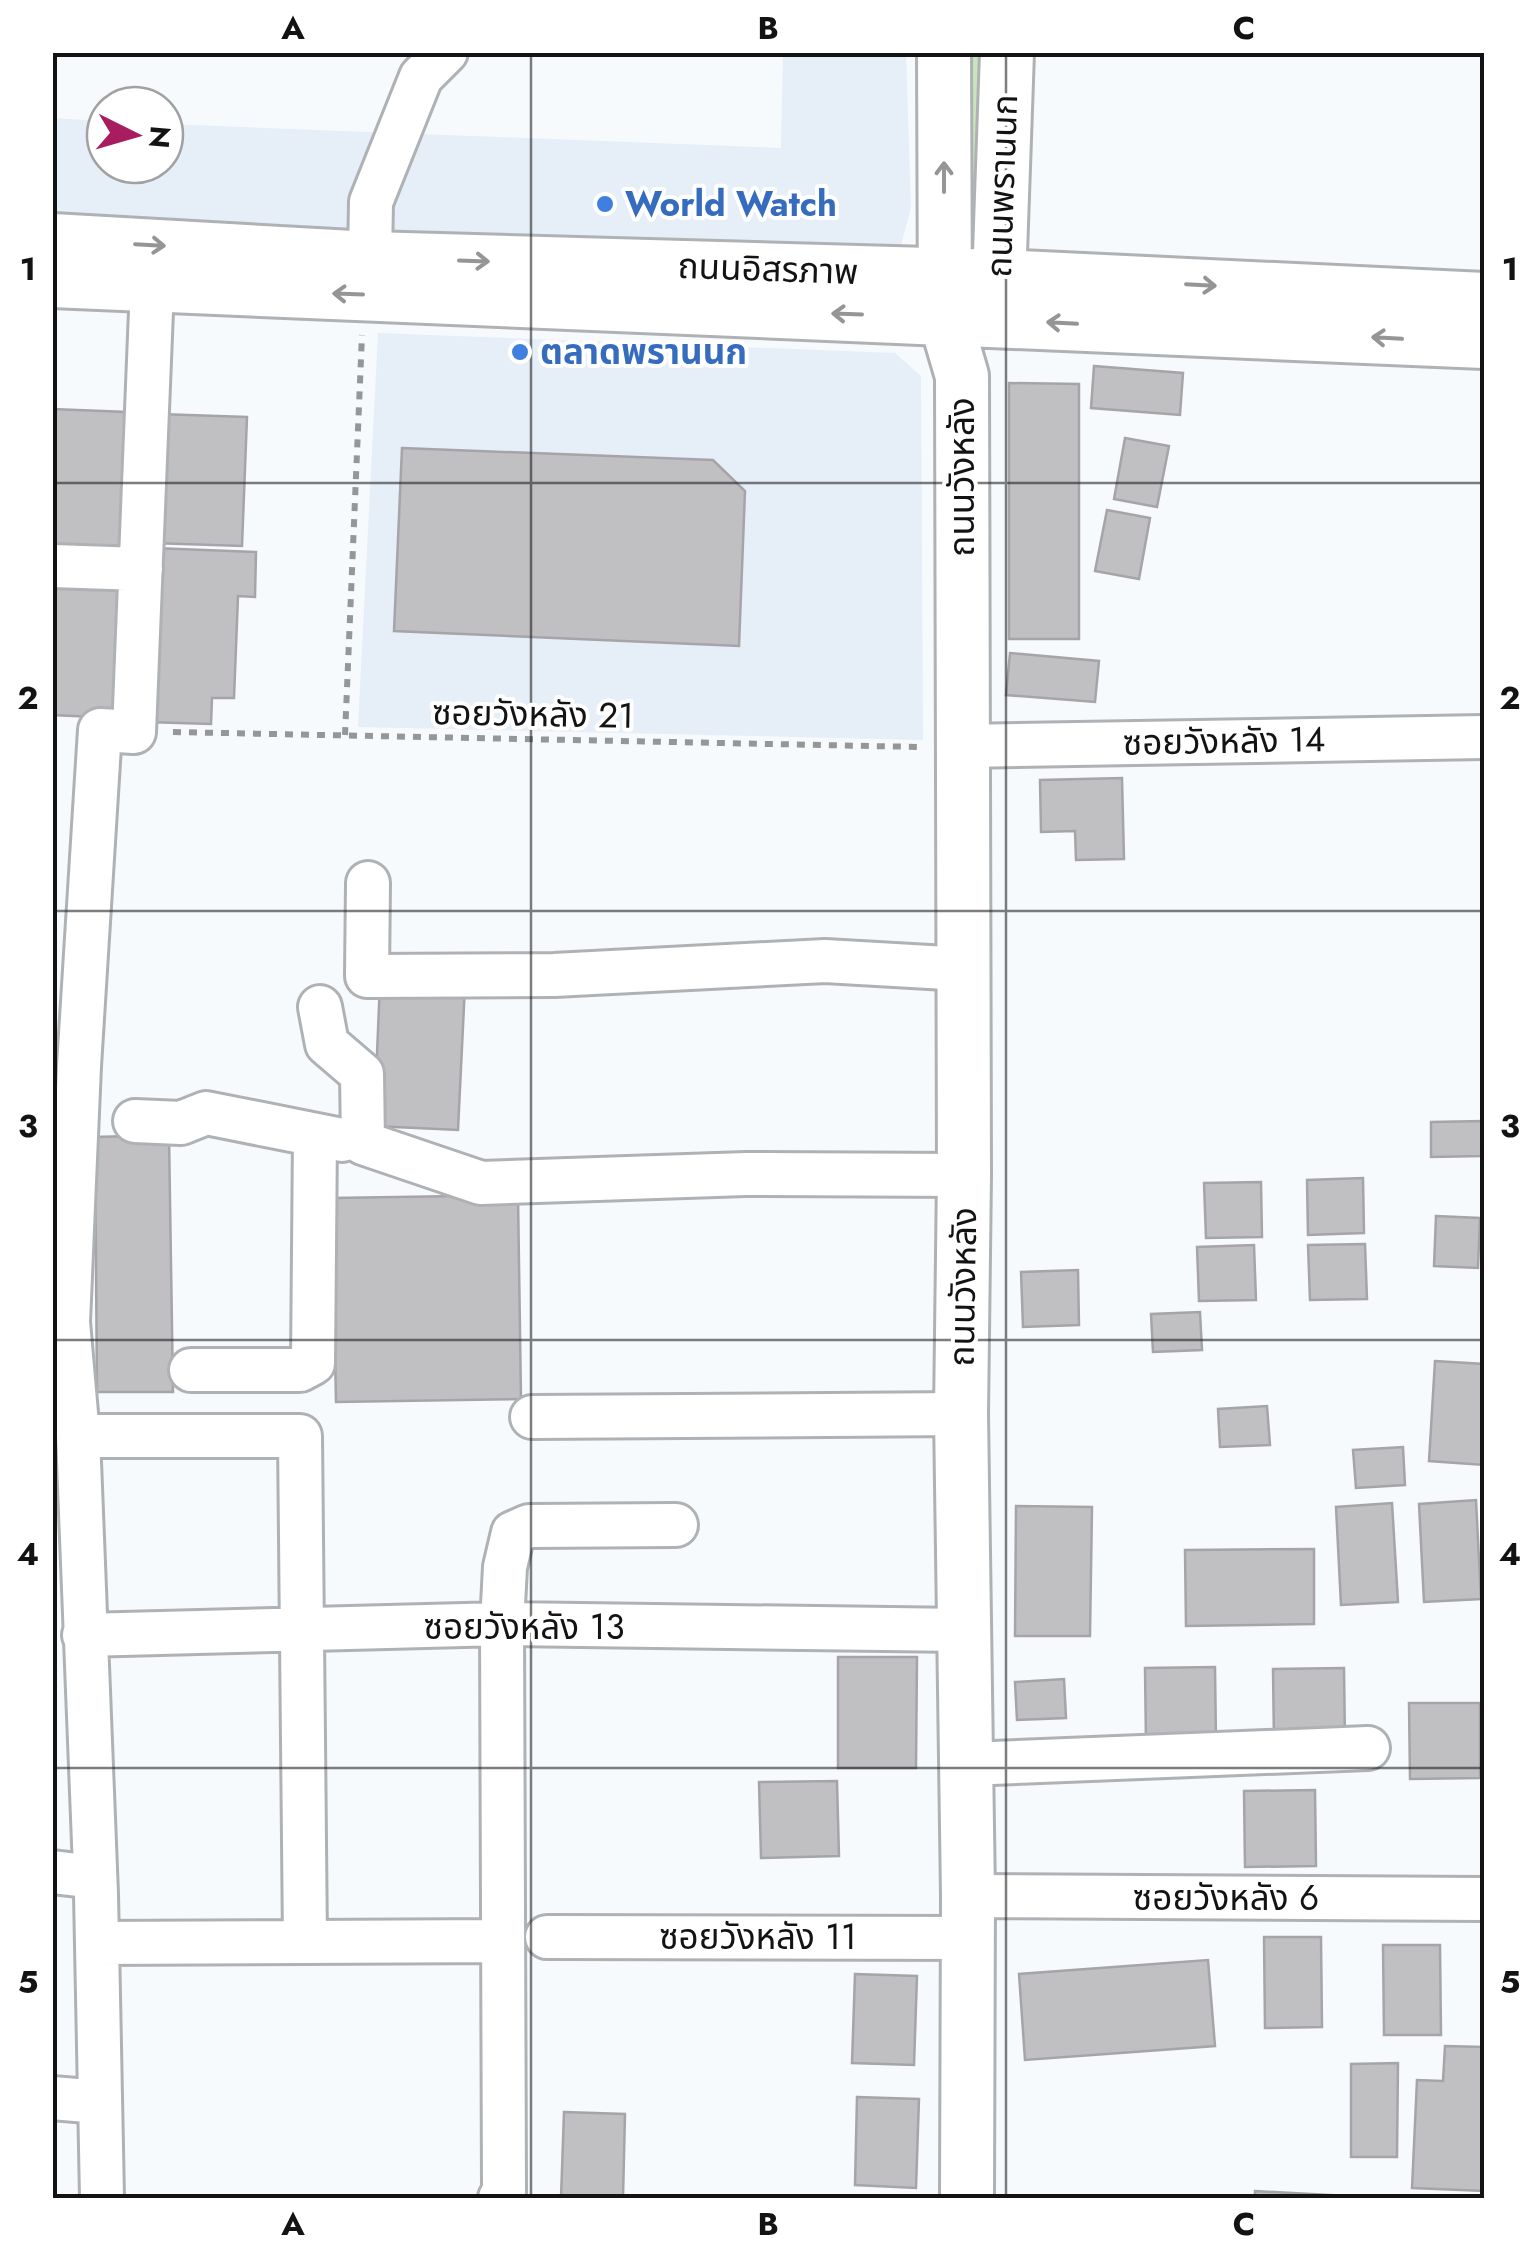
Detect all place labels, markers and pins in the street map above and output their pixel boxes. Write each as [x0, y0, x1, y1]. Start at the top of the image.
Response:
place label: World Watch [625, 179, 837, 229]
marker: World Watch [594, 193, 616, 215]
place label: ตลาดพรานนก [540, 327, 747, 377]
marker: ตลาดพรานนก [509, 341, 531, 363]

